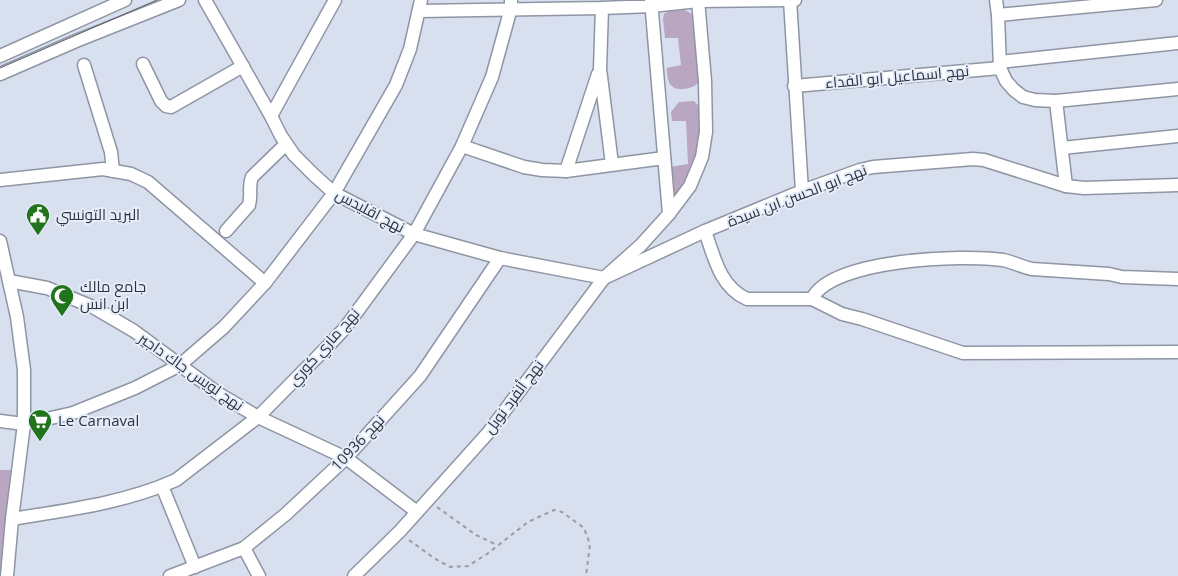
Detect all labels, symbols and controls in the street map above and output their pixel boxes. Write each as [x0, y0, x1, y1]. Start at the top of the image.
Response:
street label: نهج اسماعيل ابو الفداء [824, 60, 970, 94]
street label: نهج ابو الحسن ابن سيدة [724, 159, 870, 233]
street label: نهج اقليدس [331, 184, 409, 238]
public building icon: البريد التونسي [25, 202, 51, 236]
place label: البريد التونسي [56, 204, 140, 227]
place label: جامع مالك ابن انس [80, 276, 146, 314]
mosque icon: جامع مالك ابن انس [49, 283, 75, 317]
street label: نهج ماري كوري [283, 303, 366, 391]
street label: نهج لويس جاك داجير [133, 327, 248, 416]
street label: نهج ألفرد نوبل [479, 355, 549, 439]
supermarket icon: Le Carnaval [27, 408, 53, 442]
place label: Le Carnaval [58, 410, 139, 430]
street label: نهج 10936 [326, 410, 390, 476]

